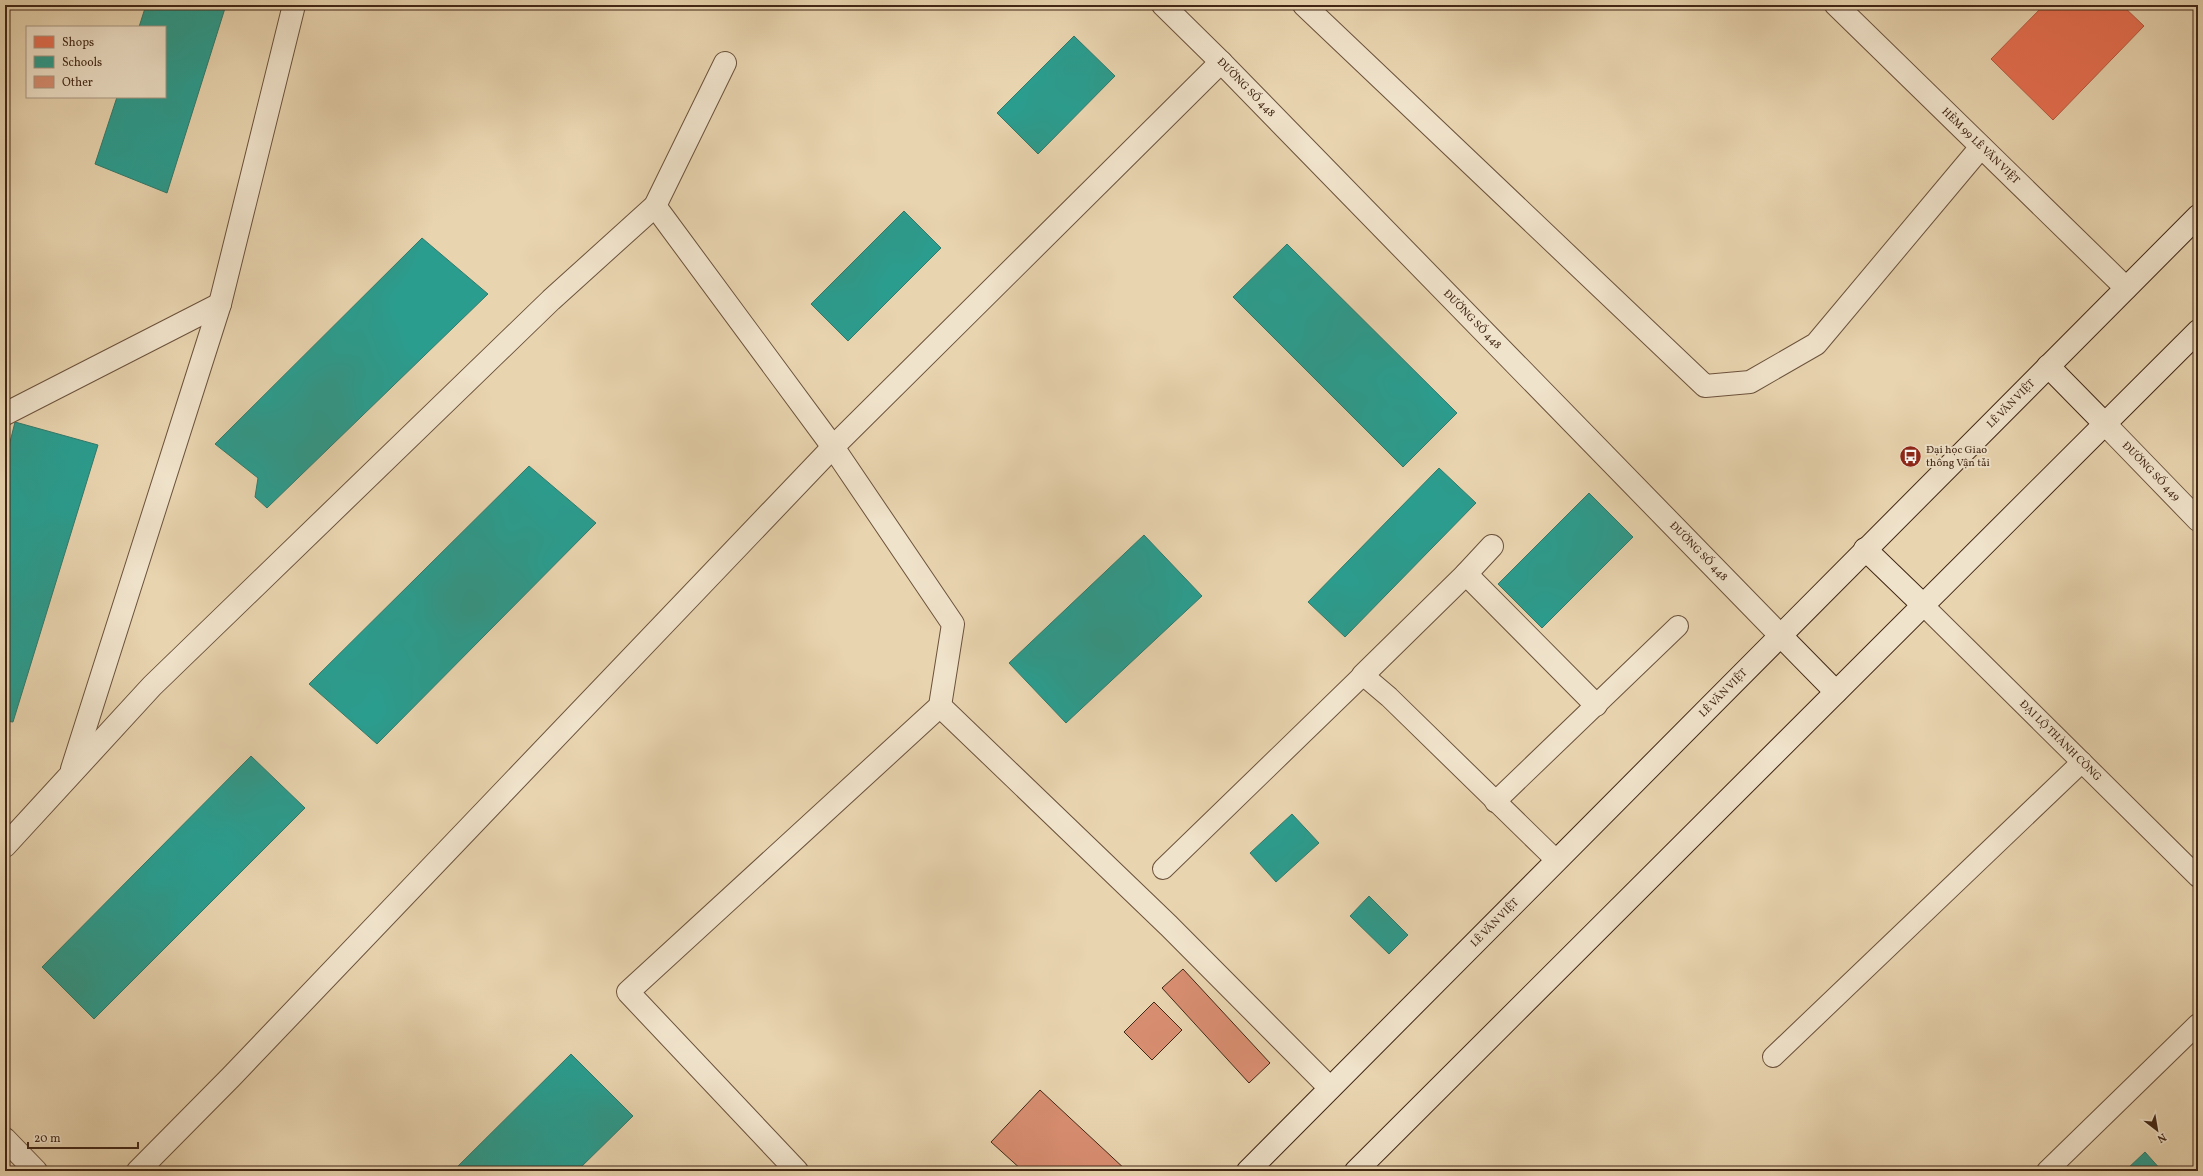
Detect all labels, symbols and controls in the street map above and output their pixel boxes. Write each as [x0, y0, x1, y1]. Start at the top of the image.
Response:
legend [26, 26, 166, 98]
text: Shops [62, 35, 94, 51]
text: Schools [62, 55, 102, 71]
street label: ĐƯỜNG SỐ 448 [1214, 55, 1279, 121]
text: Other [62, 75, 93, 91]
street label: HẺM 99 LÊ VĂN VIỆT [1938, 104, 2023, 188]
street label: ĐƯỜNG SỐ 448 [1440, 287, 1505, 353]
street label: LÊ VĂN VIỆT [1984, 376, 2039, 431]
street label: ĐƯỜNG SỐ 449 [2119, 438, 2183, 505]
bus stop icon: Đại học Giao thông Vận tải [1897, 443, 1923, 469]
place label: Đại học Giao thông Vận tải [1926, 443, 1990, 471]
street label: ĐƯỜNG SỐ 448 [1666, 518, 1731, 585]
street label: LÊ VĂN VIỆT [1696, 665, 1751, 721]
street label: ĐẠI LỘ THÀNH CÔNG [2016, 697, 2105, 785]
street label: LÊ VĂN VIỆT [1467, 895, 1523, 950]
north arrow [2137, 1110, 2177, 1150]
scale bar [28, 1124, 138, 1150]
text: N [2154, 1129, 2169, 1146]
text: 20 m [34, 1131, 61, 1147]

